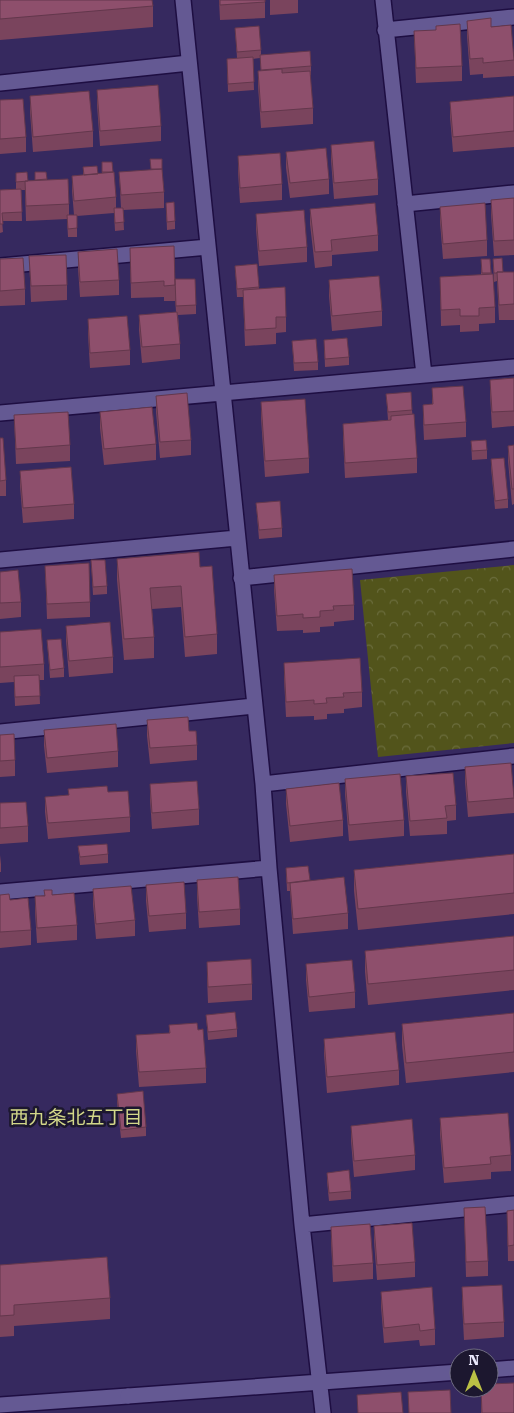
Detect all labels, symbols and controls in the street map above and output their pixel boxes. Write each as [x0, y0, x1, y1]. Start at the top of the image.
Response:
district label: 西九条北五丁目 [9, 1106, 143, 1129]
north arrow [449, 1348, 499, 1398]
text: N [469, 1352, 480, 1368]

